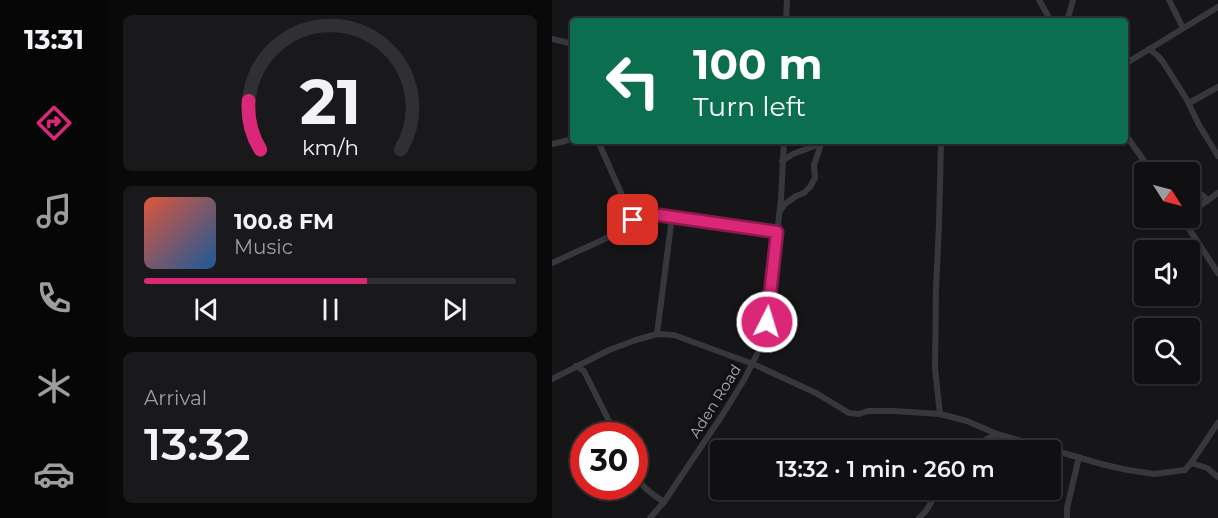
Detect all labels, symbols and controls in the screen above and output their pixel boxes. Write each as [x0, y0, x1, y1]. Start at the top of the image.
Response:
text: 13:31 [24, 23, 84, 56]
text: 100 m [693, 38, 822, 90]
icon: left [594, 42, 672, 120]
text: 21 [299, 64, 361, 140]
text: Turn left [693, 90, 806, 123]
icon: directions [33, 102, 75, 144]
text: km/h [301, 134, 359, 160]
north arrow [1134, 162, 1200, 228]
map controls [1134, 162, 1200, 384]
icon: music [33, 190, 75, 232]
pin [607, 194, 658, 245]
icon: arrive [616, 203, 649, 236]
text: 100.8 FM [234, 208, 334, 235]
text: Music [234, 235, 293, 259]
button: sound [1134, 240, 1200, 306]
icon: phone [33, 277, 75, 319]
position arrow [735, 290, 799, 354]
icon: previous [190, 293, 223, 326]
icon: pause [314, 293, 347, 326]
icon: next [438, 293, 471, 326]
button: search [1134, 318, 1200, 384]
street label: Aden Road [685, 361, 745, 441]
icon: climate [33, 365, 75, 407]
text: Arrival [144, 386, 207, 410]
text: 13:32 [144, 416, 250, 471]
speed limit sign: 30 [570, 422, 648, 500]
icon: car [33, 453, 75, 495]
text: 13:32 · 1 min · 260 m [776, 456, 995, 483]

